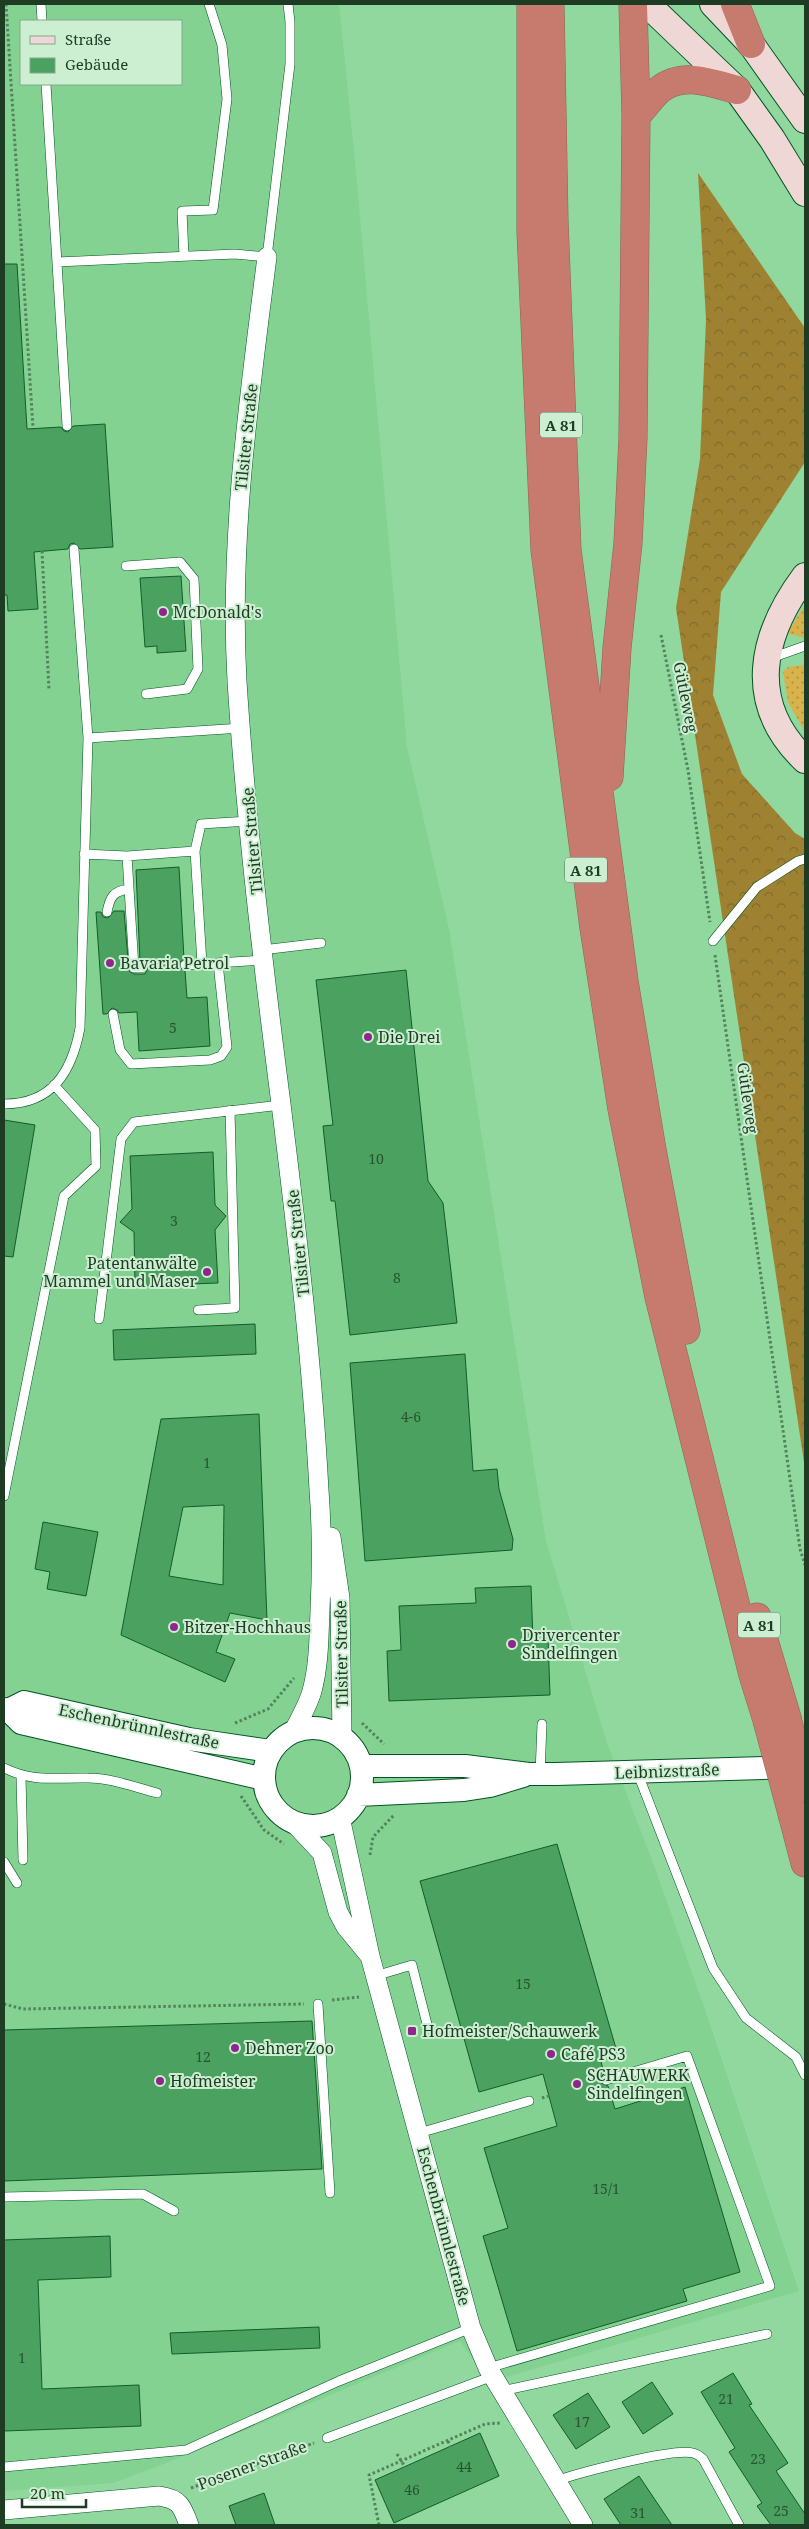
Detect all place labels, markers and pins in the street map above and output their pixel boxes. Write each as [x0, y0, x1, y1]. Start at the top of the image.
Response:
place label: McDonald's [173, 601, 262, 623]
marker: McDonald's [157, 606, 169, 618]
place label: Bavaria Petrol [120, 952, 229, 974]
marker: Bavaria Petrol [104, 957, 116, 969]
place label: Die Drei [378, 1026, 440, 1048]
marker: Die Drei [362, 1031, 374, 1043]
place label: Patentanwälte Mammel und Maser [43, 1252, 197, 1292]
marker: Patentanwälte Mammel und Maser [201, 1266, 213, 1278]
place label: Bitzer-Hochhaus [184, 1616, 311, 1638]
marker: Bitzer-Hochhaus [168, 1621, 180, 1633]
place label: Drivercenter Sindelfingen [522, 1624, 621, 1664]
marker: Drivercenter Sindelfingen [506, 1638, 518, 1650]
place label: Hofmeister/Schauwerk [422, 2020, 598, 2042]
marker: Hofmeister/Schauwerk [406, 2025, 418, 2037]
place label: Dehner Zoo [245, 2037, 334, 2059]
marker: Dehner Zoo [229, 2042, 241, 2054]
place label: Café PS3 [561, 2043, 626, 2065]
marker: Café PS3 [545, 2048, 557, 2060]
place label: SCHAUWERK Sindelfingen [587, 2064, 690, 2104]
place label: Hofmeister [170, 2070, 256, 2092]
marker: Hofmeister [154, 2075, 166, 2087]
marker: SCHAUWERK Sindelfingen [571, 2078, 583, 2090]

